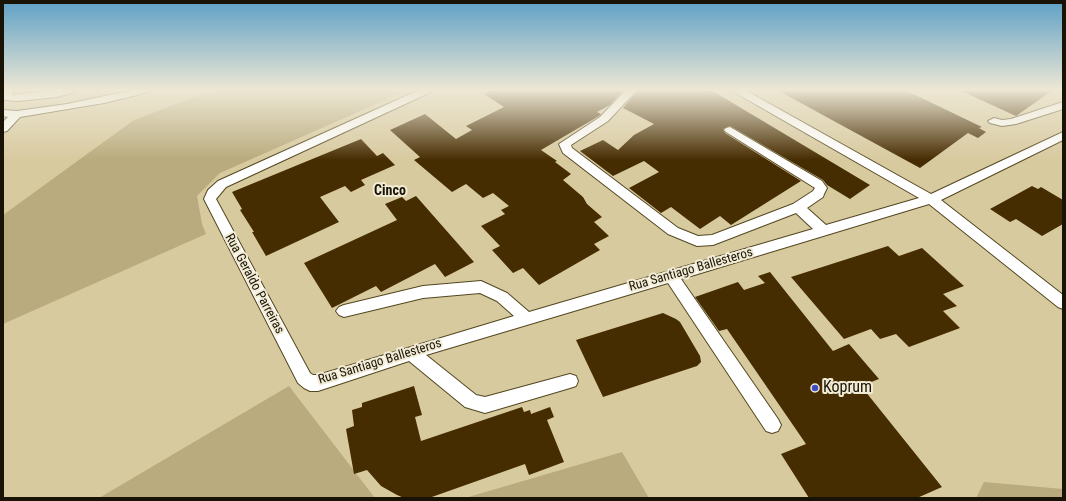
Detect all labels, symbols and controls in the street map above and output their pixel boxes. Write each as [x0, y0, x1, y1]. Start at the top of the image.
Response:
district label: Cinco [374, 183, 406, 199]
street label: Rua Geraldo Parreiras [221, 231, 287, 337]
street label: Rua Santiago Ballesteros [627, 245, 755, 295]
street label: Rua Santiago Ballesteros [316, 336, 444, 388]
place label: Koprum [823, 378, 872, 398]
marker: Koprum [810, 383, 820, 393]

